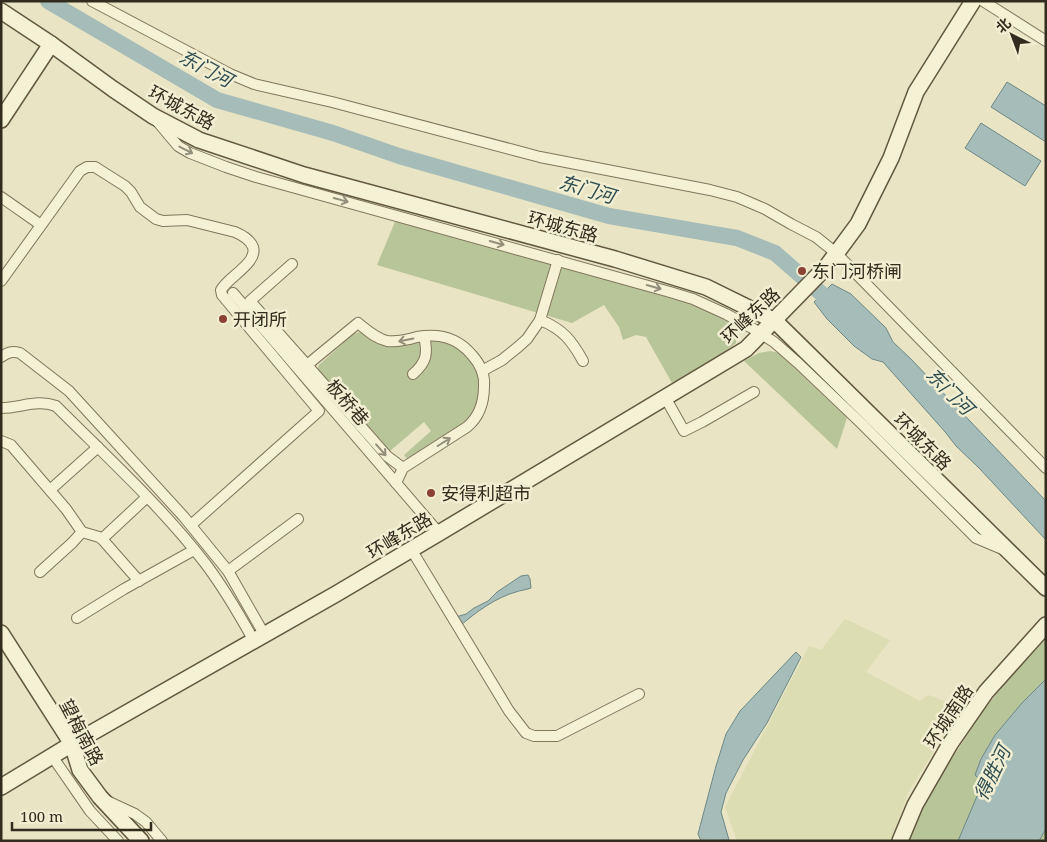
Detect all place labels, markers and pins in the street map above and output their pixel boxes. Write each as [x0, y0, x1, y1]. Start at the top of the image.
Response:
place label: 东门河桥闸 [812, 259, 902, 283]
marker: 东门河桥闸 [796, 265, 808, 277]
place label: 开闭所 [233, 307, 287, 331]
marker: 开闭所 [217, 313, 229, 325]
place label: 安得利超市 [441, 481, 531, 505]
marker: 安得利超市 [425, 487, 437, 499]

